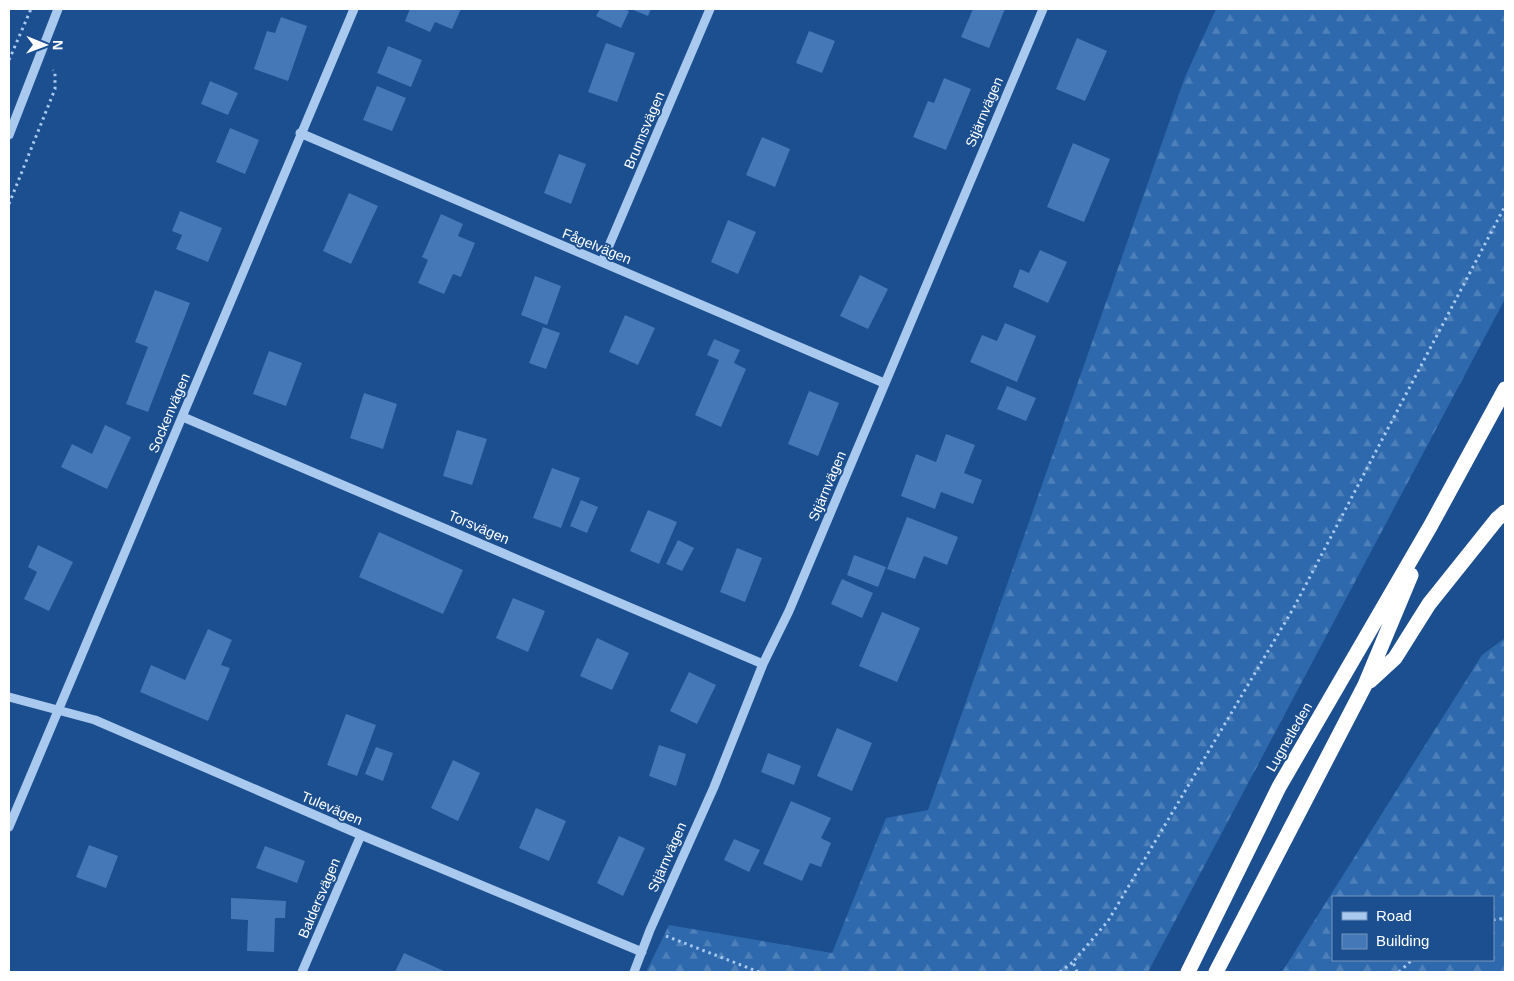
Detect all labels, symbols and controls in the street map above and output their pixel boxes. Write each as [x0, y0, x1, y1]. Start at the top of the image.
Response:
north arrow [20, 20, 70, 70]
text: N [50, 40, 66, 50]
street label: Stjärnvägen [962, 74, 1006, 150]
street label: Brunnsvägen [621, 89, 667, 171]
street label: Fågelvägen [560, 225, 634, 267]
street label: Sockenvägen [145, 371, 193, 455]
street label: Stjärnvägen [805, 448, 849, 524]
street label: Torsvägen [446, 507, 512, 547]
street label: Lugnetleden [1263, 700, 1315, 774]
street label: Tulevägen [299, 788, 365, 828]
street label: Stjärnvägen [644, 820, 690, 894]
street label: Baldersvägen [295, 855, 343, 941]
legend [1332, 896, 1494, 961]
text: Road [1376, 907, 1412, 924]
text: Building [1376, 932, 1429, 949]

